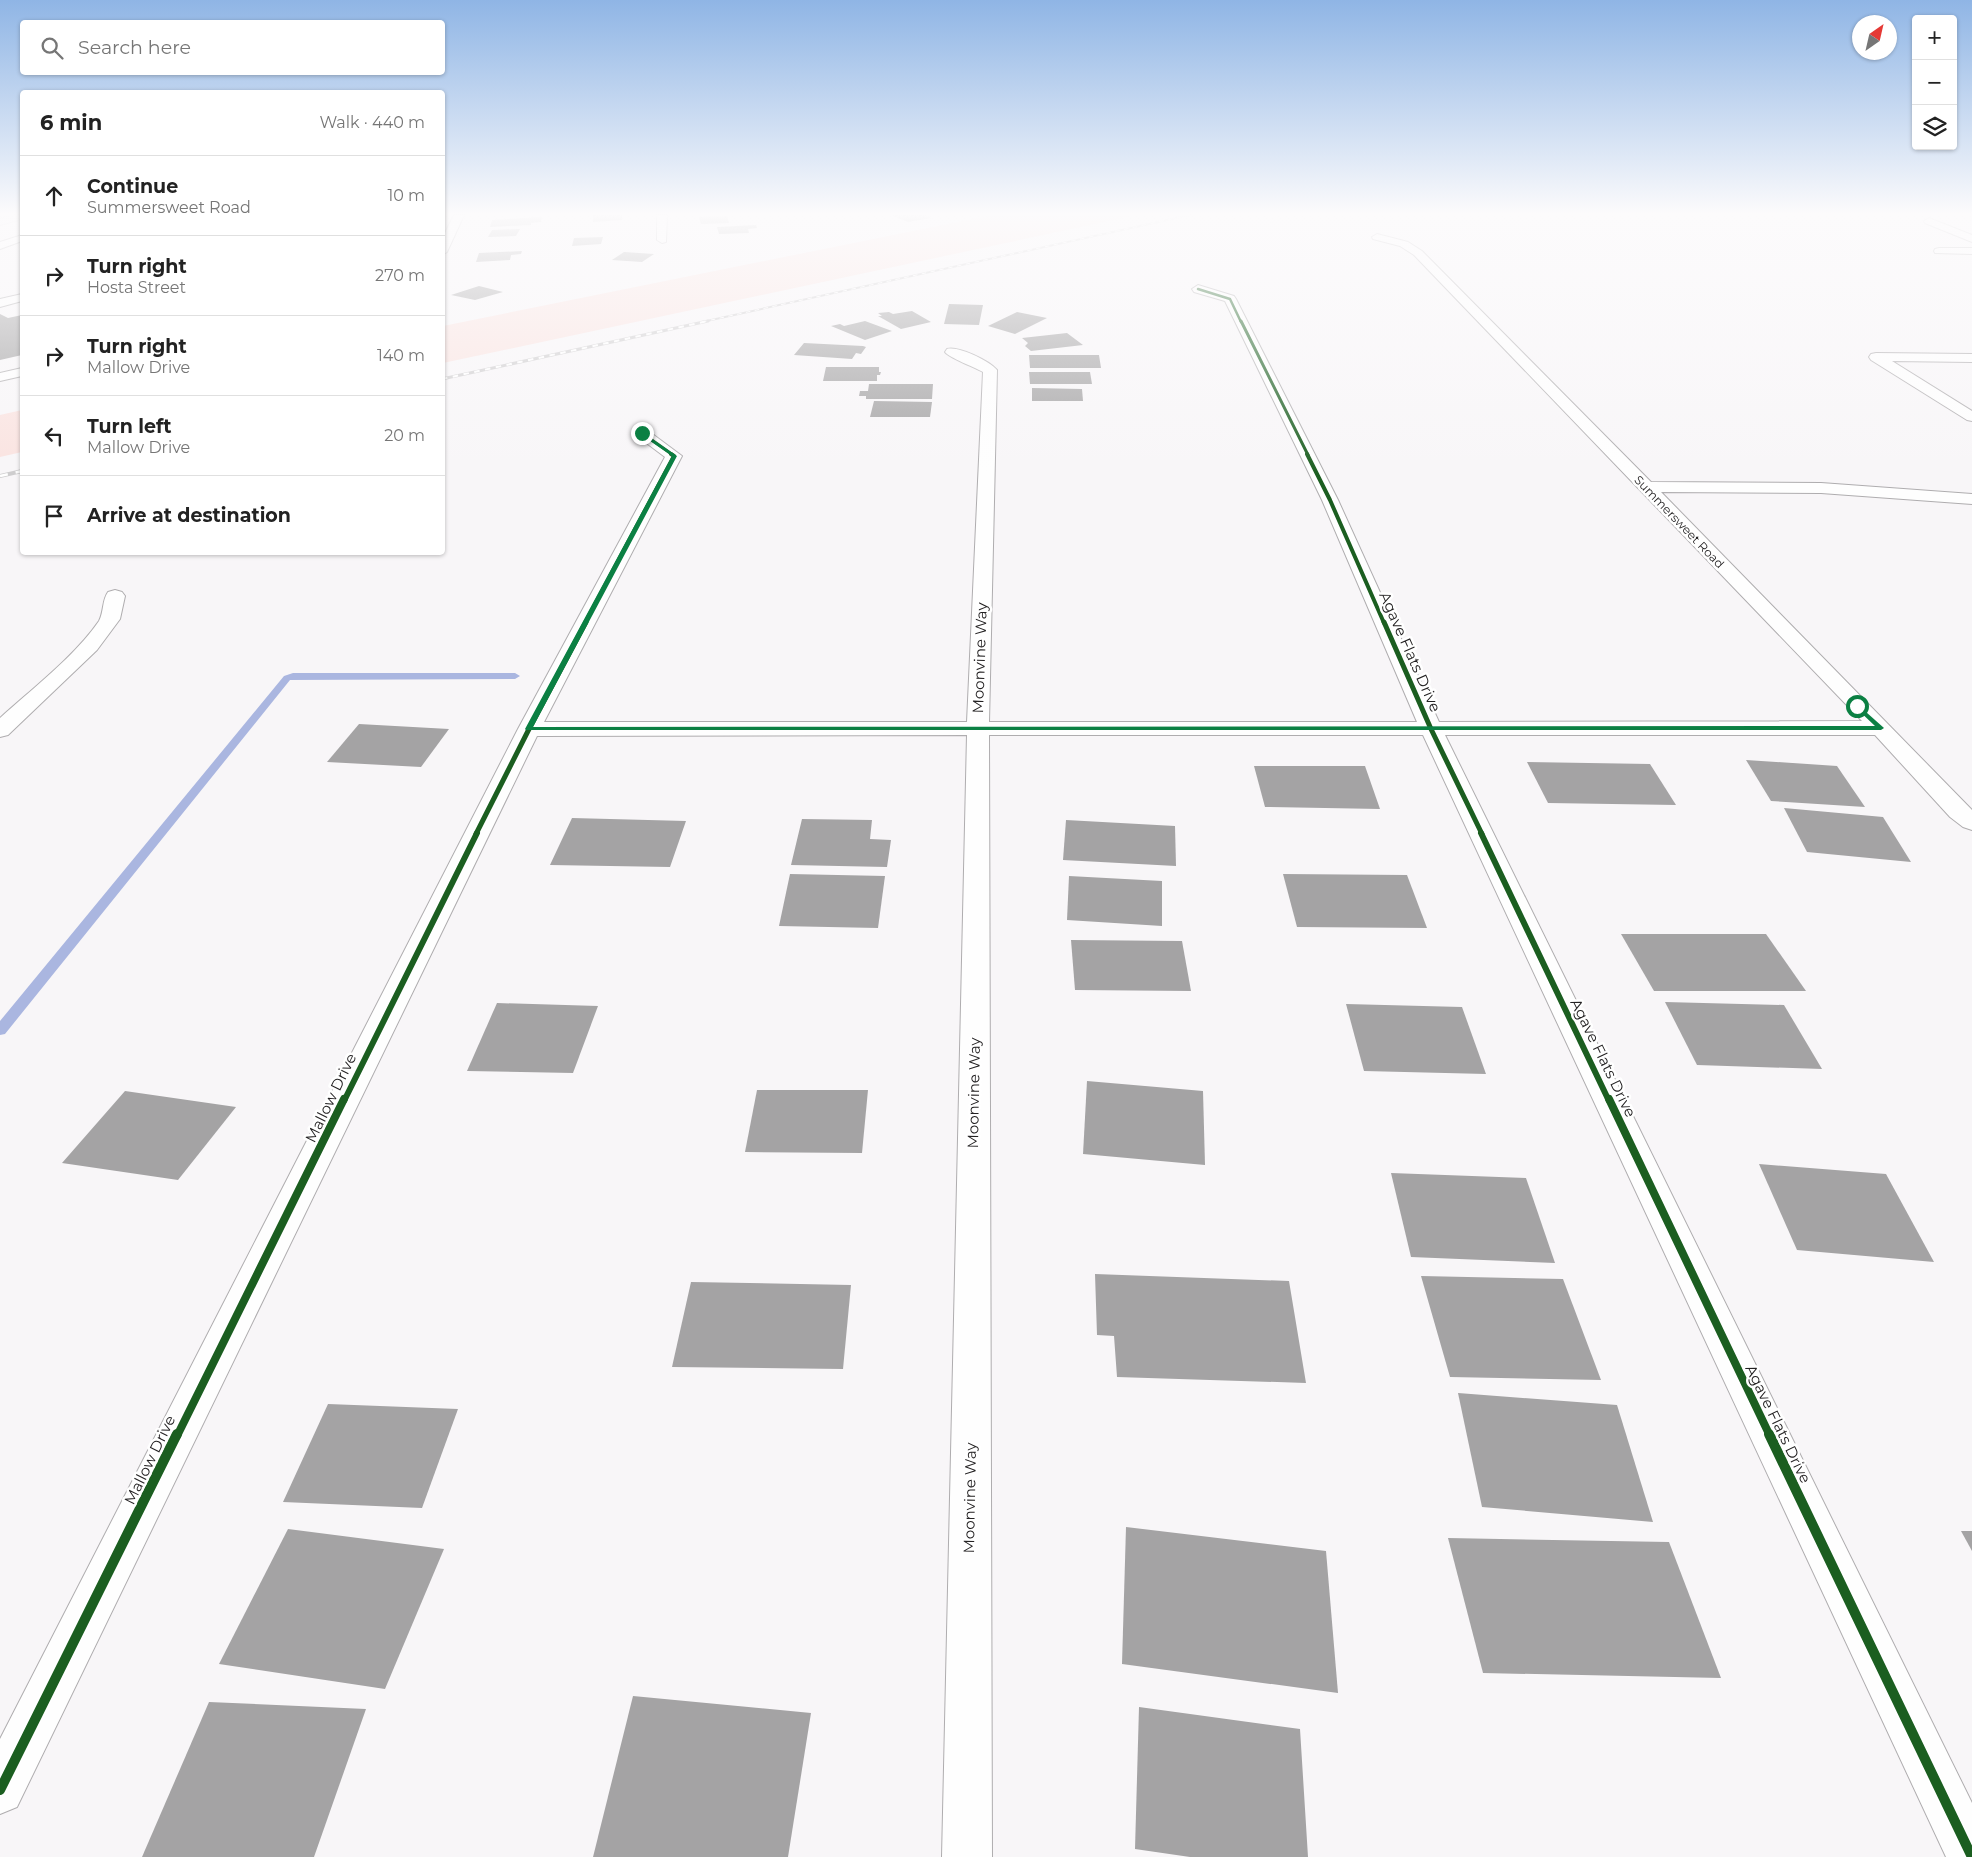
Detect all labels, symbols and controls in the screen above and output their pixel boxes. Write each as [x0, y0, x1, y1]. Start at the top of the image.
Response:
north arrow [1852, 15, 1897, 60]
map controls [1912, 15, 1957, 150]
button: + [1912, 15, 1957, 60]
search box [20, 20, 445, 75]
icon: search [38, 34, 66, 62]
text: Search here [78, 36, 191, 59]
button: − [1912, 60, 1957, 105]
button: layers [1912, 105, 1957, 150]
text: 6 min [40, 110, 102, 135]
text: Walk · 440 m [319, 113, 425, 132]
text: Continue [87, 175, 178, 198]
icon: ahead [40, 182, 68, 210]
text: 10 m [387, 186, 425, 205]
text: Summersweet Road [87, 198, 251, 217]
text: Turn right [87, 255, 187, 278]
icon: right [40, 262, 68, 290]
text: 270 m [375, 266, 425, 285]
text: Hosta Street [87, 278, 186, 297]
text: Turn right [87, 335, 187, 358]
icon: right [40, 342, 68, 370]
text: 140 m [377, 346, 425, 365]
text: Mallow Drive [87, 358, 190, 377]
text: Turn left [87, 415, 172, 438]
icon: left [40, 422, 68, 450]
route end [631, 422, 654, 445]
text: 20 m [384, 426, 425, 445]
text: Mallow Drive [87, 438, 190, 457]
street label: Summersweet Road [1631, 472, 1727, 571]
icon: arrive [40, 502, 68, 530]
text: Arrive at destination [87, 504, 291, 527]
street label: Agave Flats Drive [1375, 589, 1445, 715]
street label: Moonvine Way [968, 601, 991, 714]
route start [1846, 695, 1869, 718]
street label: Agave Flats Drive [1567, 995, 1640, 1120]
street label: Moonvine Way [963, 1036, 984, 1149]
street label: Mallow Drive [301, 1050, 360, 1145]
street label: Agave Flats Drive [1742, 1361, 1815, 1486]
street label: Mallow Drive [120, 1412, 179, 1507]
street label: Moonvine Way [959, 1441, 980, 1554]

